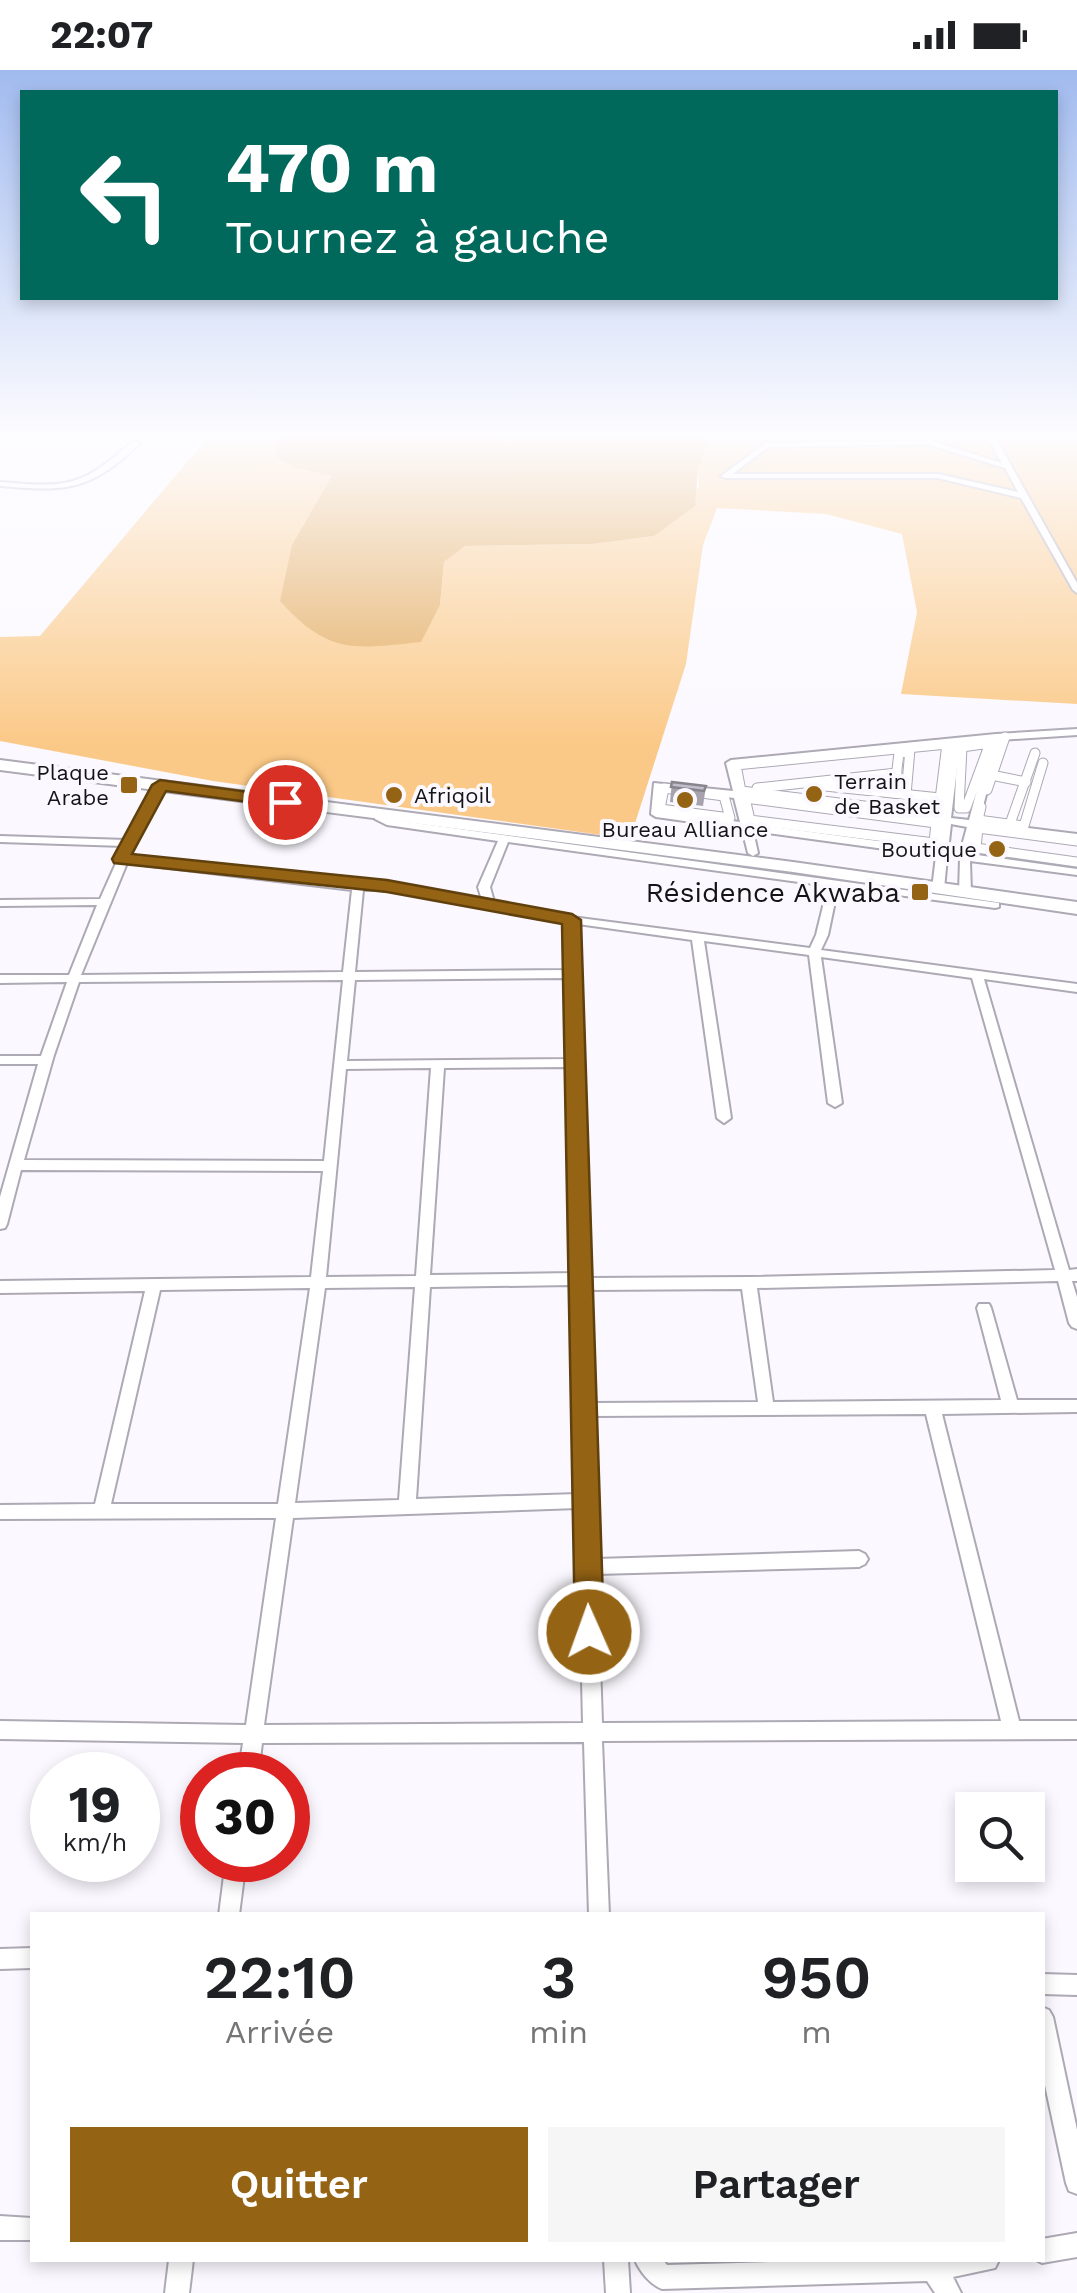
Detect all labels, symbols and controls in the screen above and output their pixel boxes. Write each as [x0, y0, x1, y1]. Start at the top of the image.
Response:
text: 22:07 [50, 13, 153, 57]
text: 470 m [225, 127, 438, 209]
icon: left [60, 130, 190, 260]
text: Tournez à gauche [225, 211, 610, 264]
place label: Plaque Arabe [36, 760, 109, 810]
pin [243, 760, 328, 845]
place label: Terrain de Basket [834, 769, 940, 819]
marker: Plaque Arabe [118, 774, 140, 796]
icon: arrive [258, 775, 313, 830]
place label: Afriqoil [414, 783, 491, 808]
marker: Terrain de Basket [803, 783, 825, 805]
marker: Afriqoil [383, 784, 405, 806]
marker: Bureau Alliance [674, 789, 696, 811]
place label: Bureau Alliance [602, 817, 768, 842]
place label: Boutique [881, 837, 977, 862]
marker: Boutique [986, 838, 1008, 860]
place label: Résidence Akwaba [645, 876, 900, 909]
marker: Résidence Akwaba [909, 881, 931, 903]
position arrow [537, 1580, 641, 1684]
speed limit sign: 30 [180, 1752, 310, 1882]
text: 19 [69, 1775, 121, 1834]
map controls [955, 1792, 1045, 1882]
button: search [955, 1792, 1045, 1882]
text: km/h [63, 1828, 127, 1857]
text: 22:10 [204, 1942, 356, 2013]
text: 3 [541, 1942, 576, 2013]
text: 950 [762, 1942, 871, 2013]
text: Arrivée [225, 2013, 334, 2051]
text: min [529, 2013, 588, 2051]
text: m [801, 2013, 832, 2051]
button: Quitter [70, 2127, 528, 2242]
button: Partager [548, 2127, 1005, 2242]

